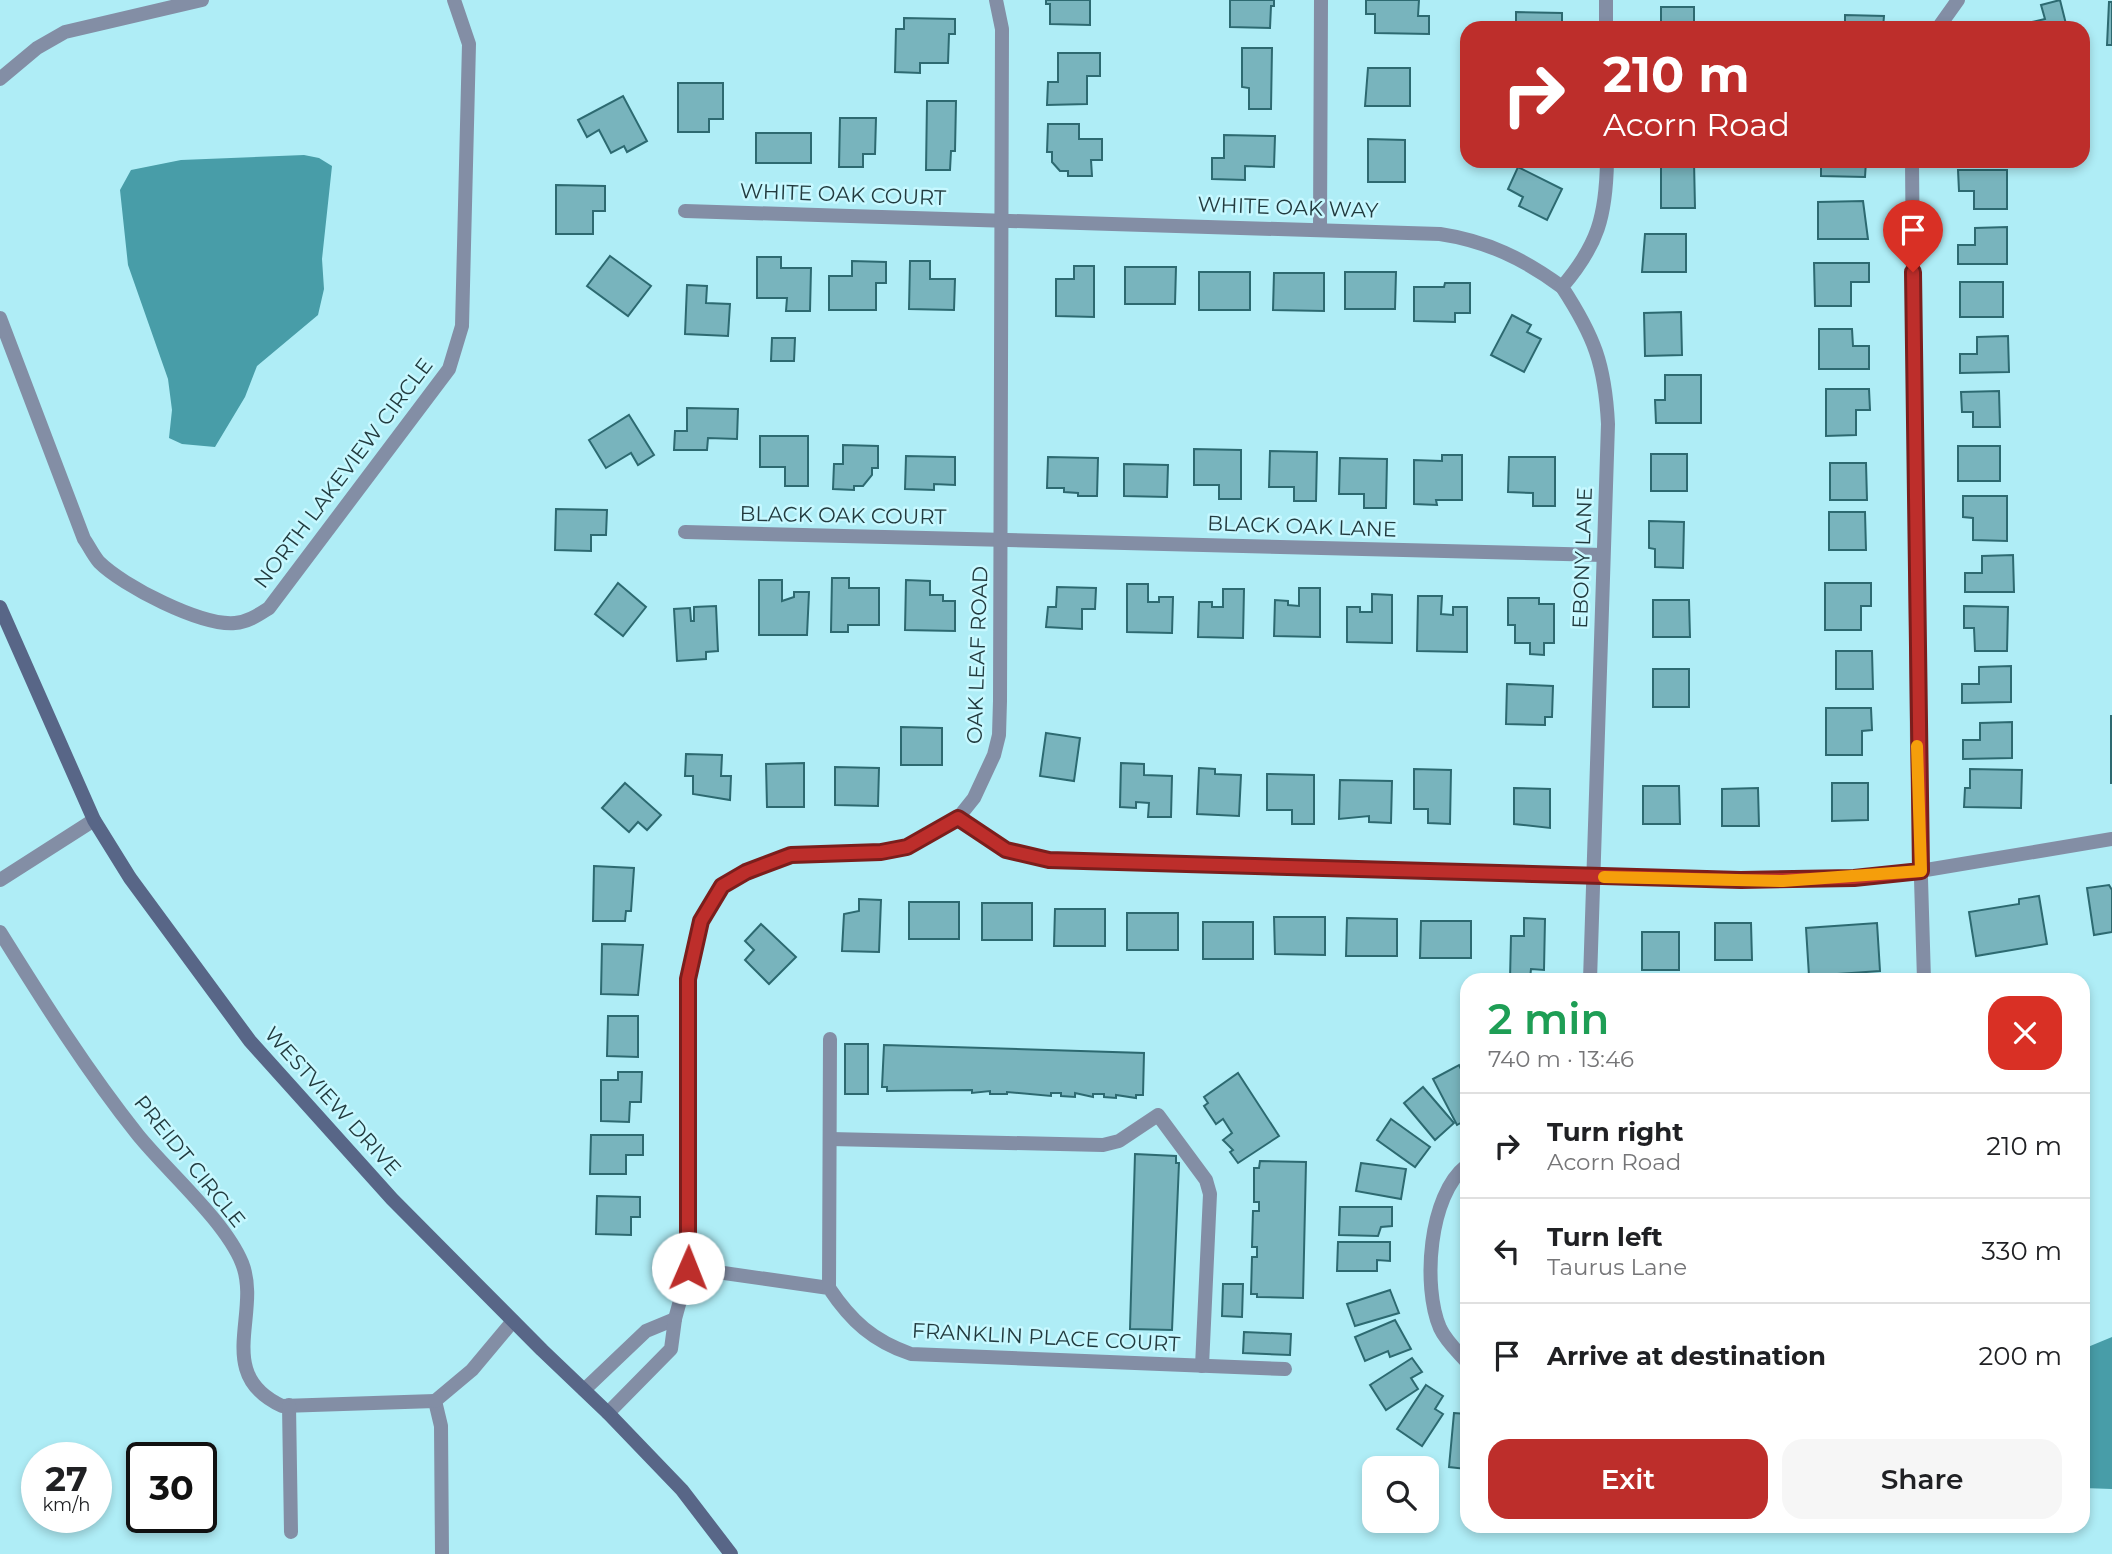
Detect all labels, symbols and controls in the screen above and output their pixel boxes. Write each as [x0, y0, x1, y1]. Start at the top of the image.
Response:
text: 210 m [1603, 45, 1750, 104]
icon: right [1488, 49, 1579, 140]
text: Acorn Road [1603, 105, 1790, 144]
street label: WHITE OAK COURT [739, 178, 947, 210]
street label: WHITE OAK WAY [1197, 191, 1380, 223]
pin [1883, 200, 1943, 272]
icon: arrive [1894, 211, 1932, 249]
street label: NORTH LAKEVIEW CIRCLE [248, 353, 438, 593]
street label: EBONY LANE [1567, 487, 1597, 629]
street label: BLACK OAK COURT [739, 501, 947, 529]
street label: BLACK OAK LANE [1207, 510, 1397, 542]
street label: OAK LEAF ROAD [961, 566, 993, 744]
text: 2 min [1488, 993, 1609, 1045]
button: close [1988, 996, 2062, 1070]
street label: WESTVIEW DRIVE [259, 1021, 407, 1181]
text: 740 m · 13:46 [1488, 1045, 1634, 1073]
street label: PREIDT CIRCLE [129, 1090, 251, 1232]
text: Turn right [1547, 1116, 1683, 1148]
icon: right [1488, 1127, 1526, 1165]
text: 210 m [1986, 1130, 2062, 1162]
text: Acorn Road [1547, 1148, 1681, 1176]
text: Turn left [1547, 1221, 1663, 1253]
position arrow [651, 1231, 725, 1305]
icon: left [1488, 1232, 1526, 1270]
text: 330 m [1981, 1235, 2062, 1267]
text: Taurus Lane [1547, 1253, 1687, 1281]
street label: FRANKLIN PLACE COURT [911, 1317, 1181, 1357]
icon: arrive [1488, 1337, 1526, 1375]
text: Arrive at destination [1547, 1340, 1826, 1372]
text: 200 m [1978, 1340, 2062, 1372]
button: Exit [1488, 1439, 1768, 1519]
button: Share [1782, 1439, 2062, 1519]
speed limit sign: 30 [126, 1442, 217, 1533]
map controls [1362, 1456, 1439, 1533]
button: search [1362, 1456, 1439, 1533]
text: 27 [45, 1457, 88, 1500]
text: km/h [42, 1494, 91, 1516]

